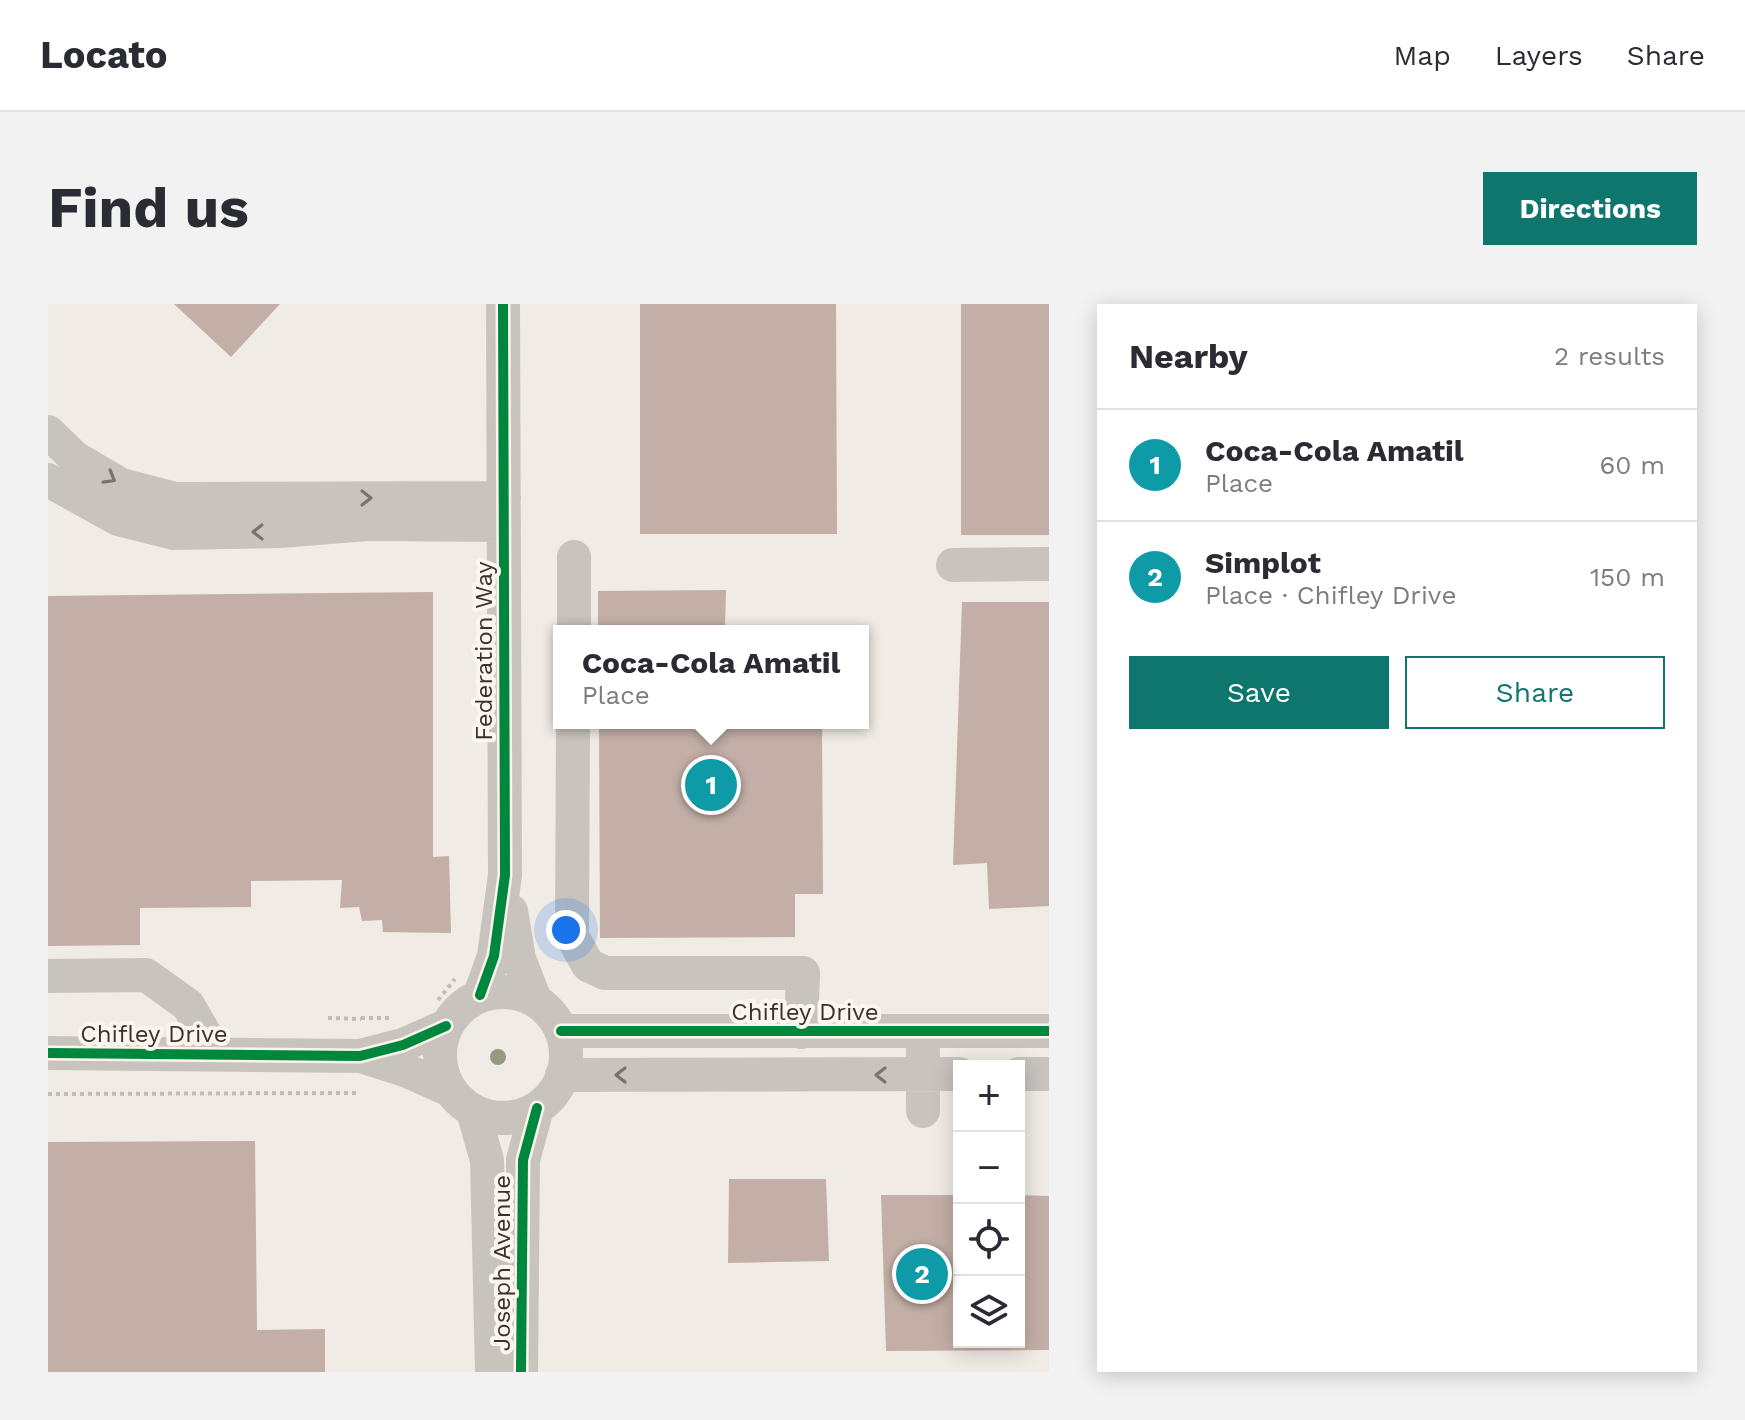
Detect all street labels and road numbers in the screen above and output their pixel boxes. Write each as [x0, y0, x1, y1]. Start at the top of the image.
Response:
street label: Federation Way [470, 561, 498, 741]
street label: Chifley Drive [731, 998, 879, 1026]
street label: Chifley Drive [80, 1020, 228, 1048]
street label: Joseph Avenue [488, 1175, 516, 1351]

